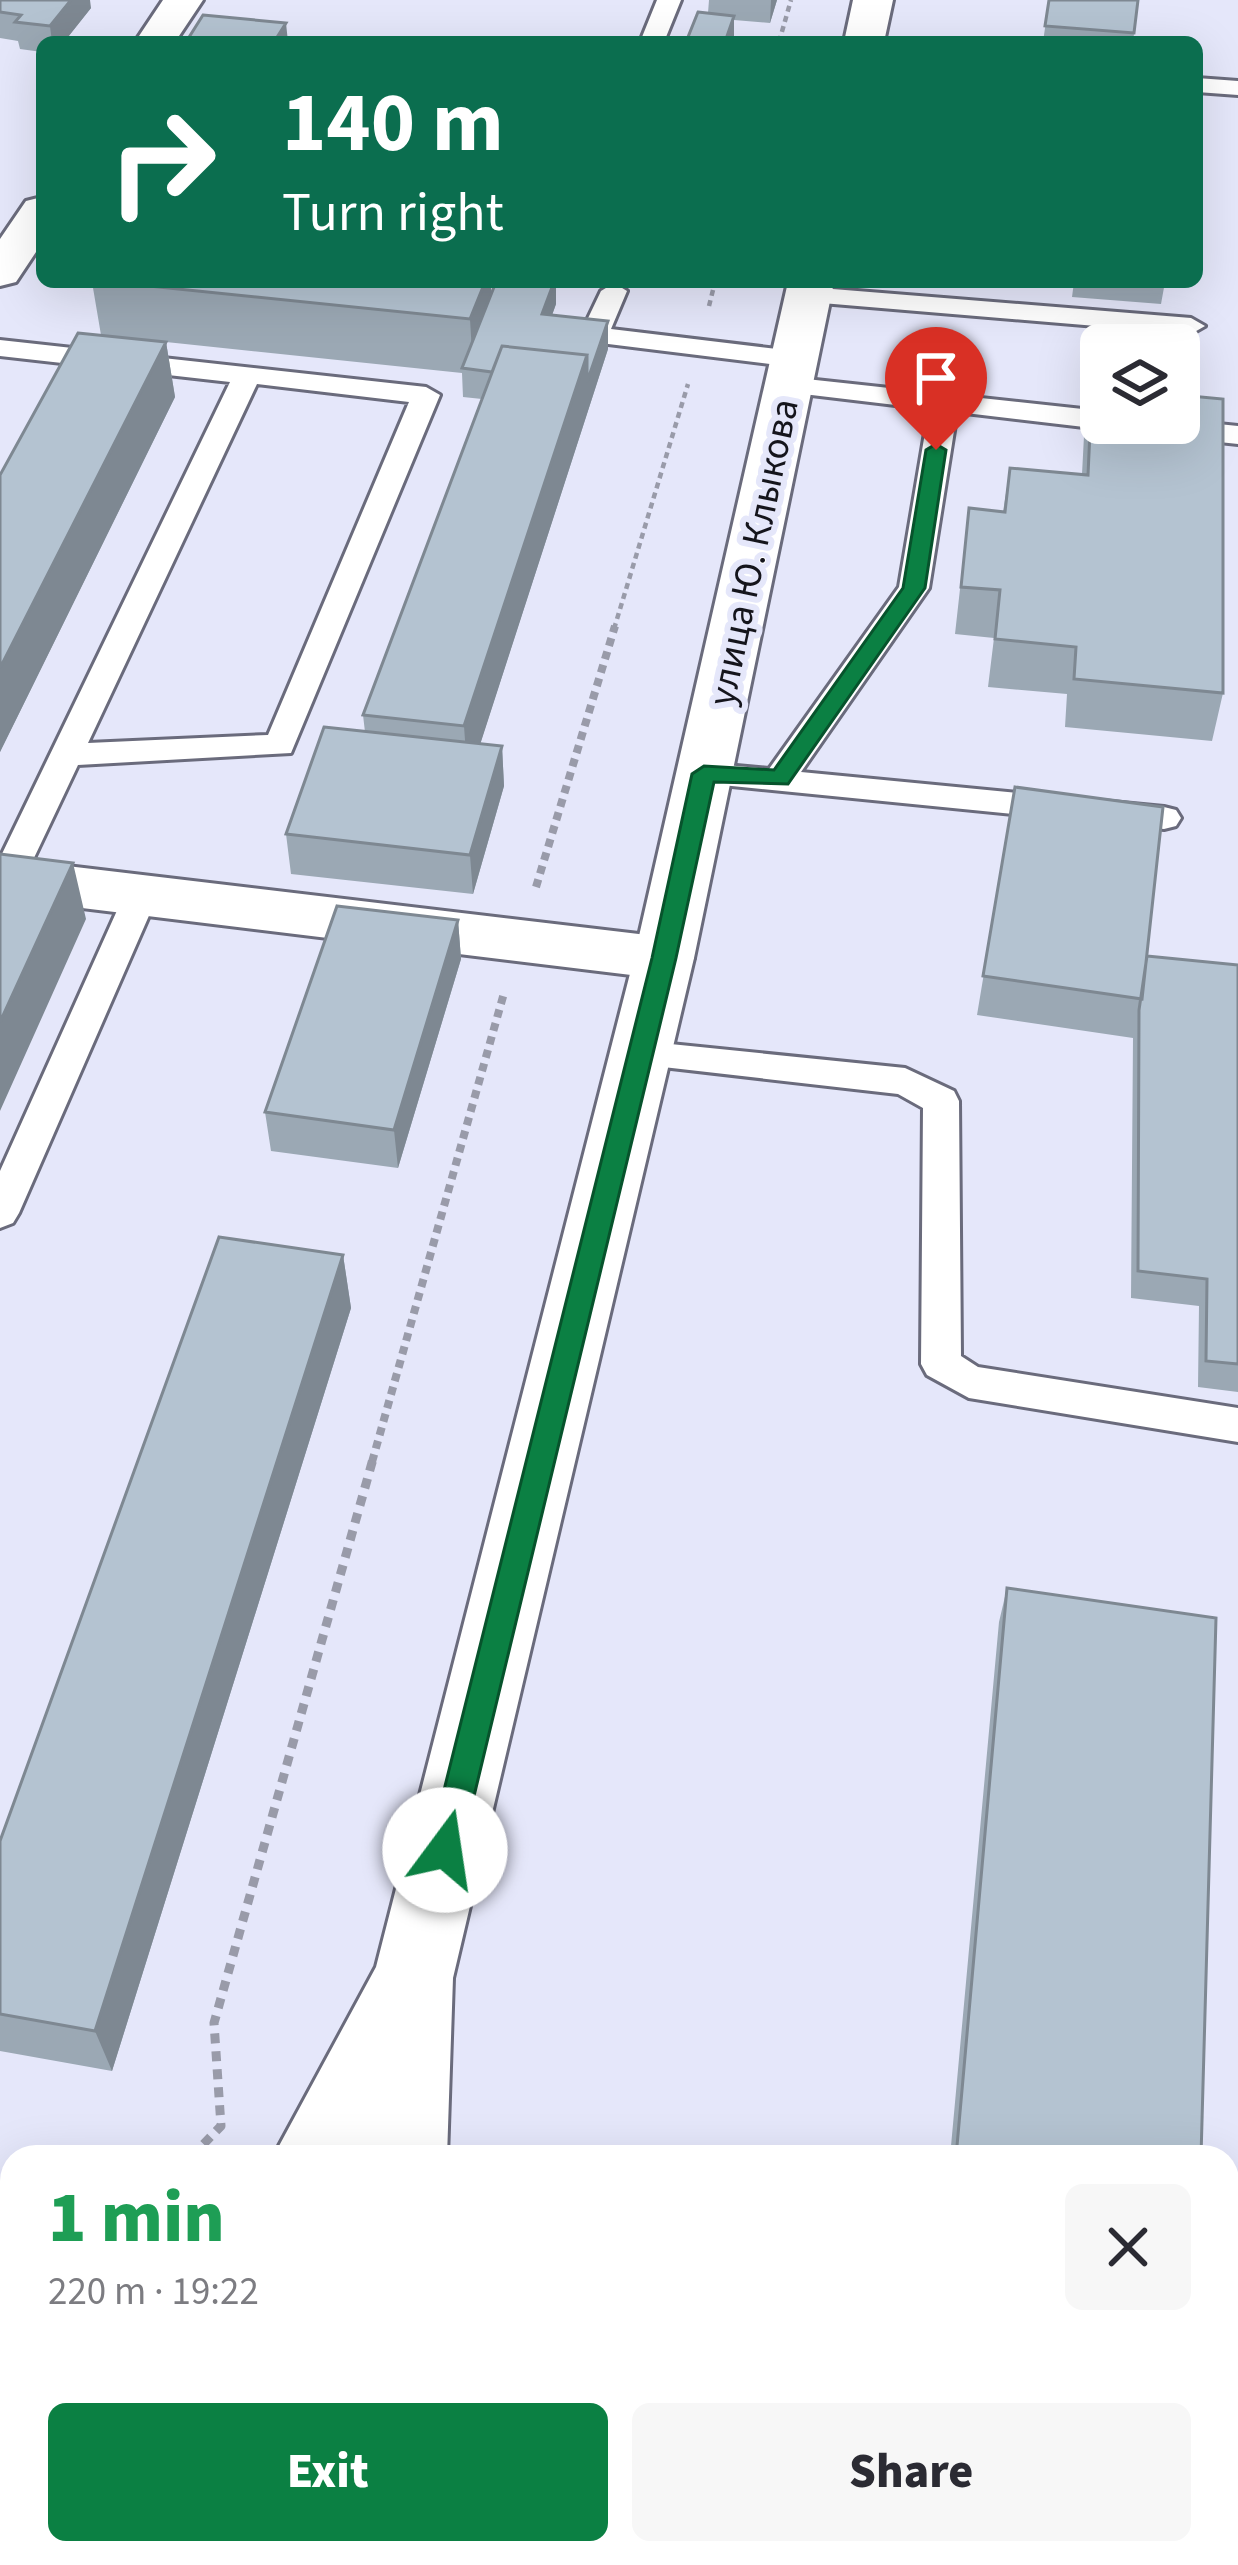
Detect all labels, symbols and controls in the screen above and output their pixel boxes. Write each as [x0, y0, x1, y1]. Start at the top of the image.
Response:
text: 140 m [282, 64, 504, 184]
icon: right [84, 84, 240, 240]
text: Turn right [282, 175, 504, 252]
map controls [1080, 324, 1200, 444]
button: layers [1080, 324, 1200, 444]
pin [885, 327, 987, 450]
icon: arrive [903, 345, 969, 411]
street label: улица Ю. Клыкова [694, 394, 814, 711]
position arrow [382, 1787, 508, 1913]
text: 1 min [48, 2167, 225, 2270]
button: close [1065, 2184, 1191, 2310]
text: 220 m · 19:22 [48, 2264, 259, 2320]
button: Exit [48, 2403, 608, 2541]
button: Share [632, 2403, 1191, 2541]

